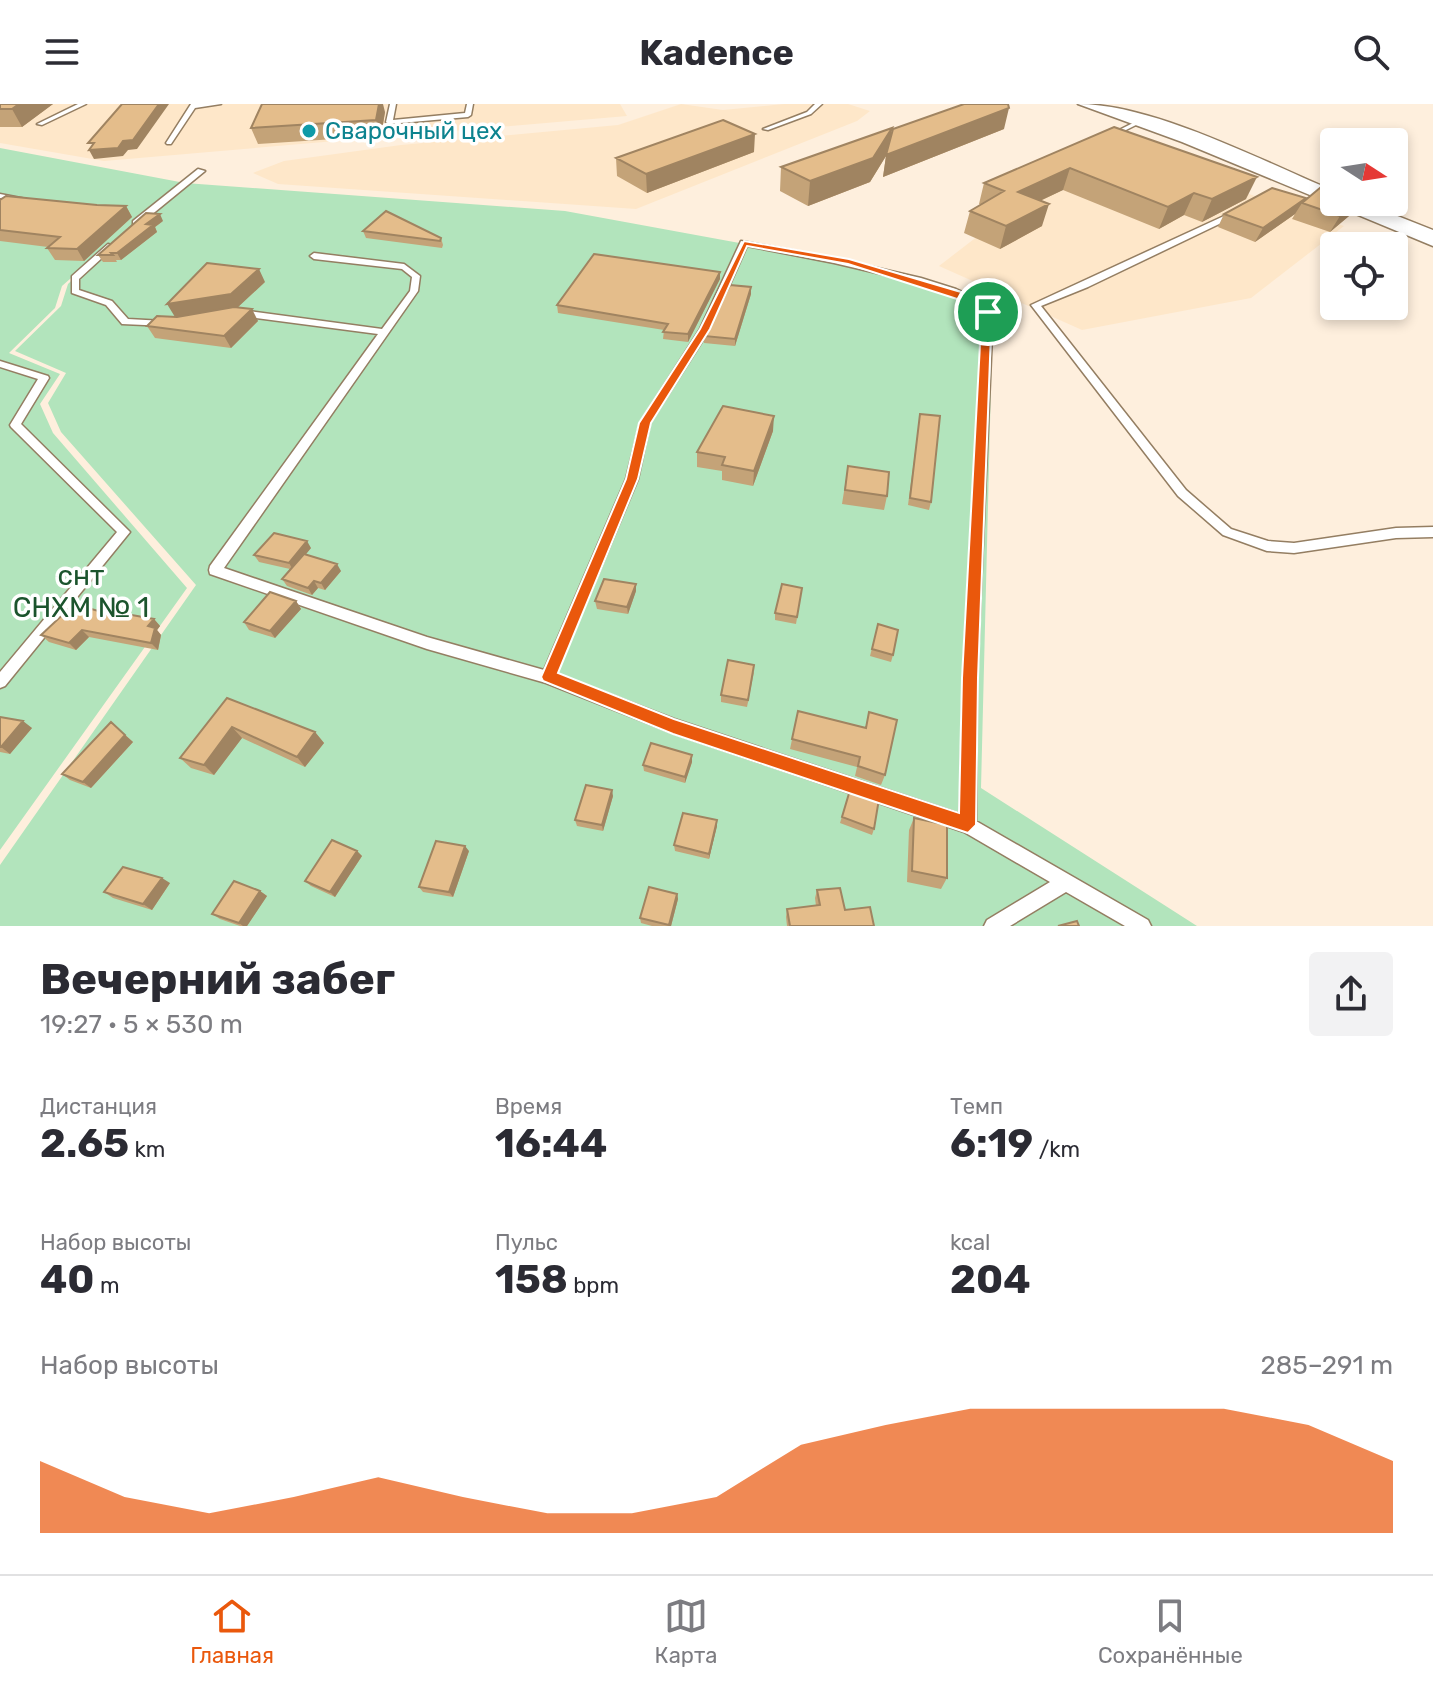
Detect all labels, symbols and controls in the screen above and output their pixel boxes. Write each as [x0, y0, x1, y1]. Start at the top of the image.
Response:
icon: menu [40, 30, 84, 74]
icon: search [1349, 30, 1393, 74]
text: Kadence [639, 31, 794, 74]
place label: Сварочный цех [325, 117, 502, 145]
marker: Сварочный цех [300, 122, 318, 140]
north arrow [1320, 128, 1408, 216]
map controls [1320, 128, 1408, 320]
button: locate [1320, 232, 1408, 320]
pin [954, 278, 1022, 346]
icon: arrive [966, 290, 1010, 334]
park label: снт СНХМ № 1 [13, 559, 149, 624]
button: share [1309, 952, 1393, 1036]
text: Вечерний забег [40, 953, 395, 1005]
text: 19:27 · 5 × 530 m [40, 1009, 243, 1040]
text: Дистанция [40, 1093, 157, 1120]
text: Время [495, 1093, 562, 1120]
text: Темп [950, 1093, 1003, 1120]
text: 2.65 [40, 1120, 129, 1167]
text: 16:44 [495, 1120, 607, 1167]
text: 6:19 [950, 1120, 1033, 1167]
text: km [129, 1136, 165, 1163]
text: /km [1033, 1136, 1080, 1163]
text: Набор высоты [40, 1229, 191, 1256]
text: Пульс [495, 1229, 558, 1256]
text: kcal [950, 1229, 990, 1256]
text: 40 [40, 1256, 95, 1303]
text: 158 [495, 1256, 568, 1303]
text: 204 [950, 1256, 1031, 1303]
text: m [95, 1272, 119, 1299]
text: bpm [568, 1272, 619, 1299]
text: Набор высоты [40, 1350, 219, 1381]
text: 285–291 m [1261, 1350, 1393, 1381]
tab: Главная [190, 1594, 274, 1669]
tab: Карта [655, 1594, 717, 1669]
tab: Сохранённые [1098, 1594, 1243, 1669]

